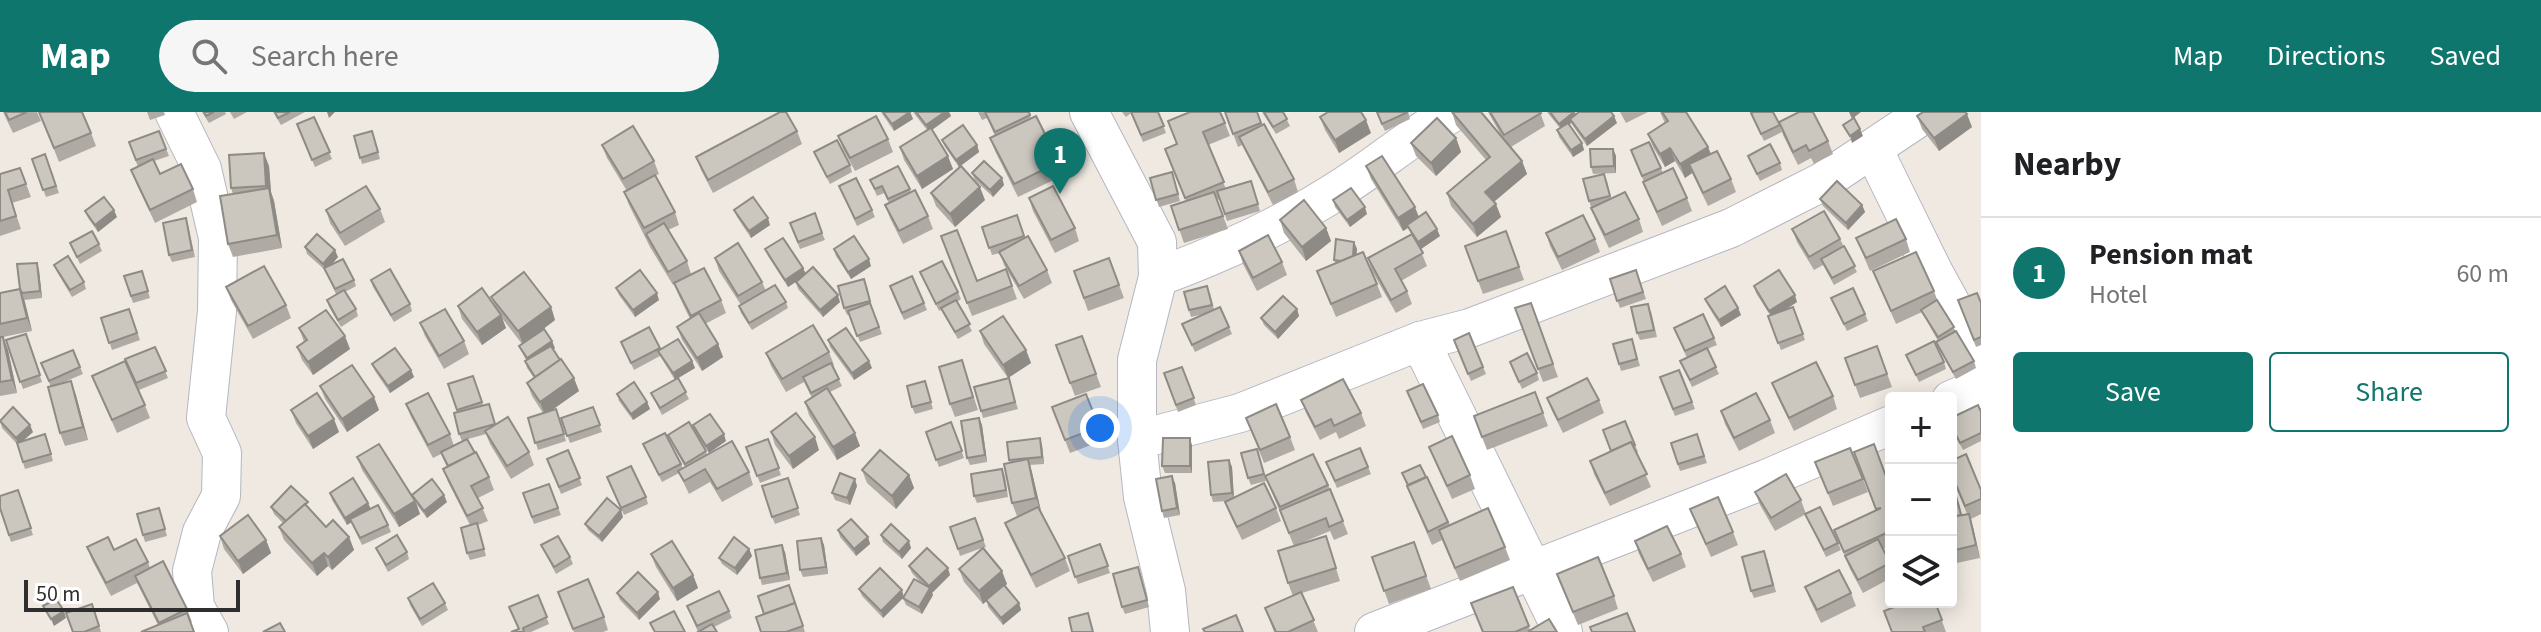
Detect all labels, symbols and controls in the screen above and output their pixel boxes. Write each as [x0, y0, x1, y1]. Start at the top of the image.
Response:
search box [159, 20, 719, 92]
text: Map [40, 29, 111, 83]
icon: search [187, 34, 231, 78]
text: Search here [251, 35, 399, 78]
text: Map [2173, 36, 2223, 76]
text: Directions [2267, 36, 2386, 76]
text: Saved [2430, 36, 2501, 76]
pin: 1 [1034, 128, 1086, 194]
text: Nearby [2013, 140, 2121, 189]
text: Pension mat [2089, 233, 2253, 276]
text: 1 [2032, 255, 2046, 292]
text: 60 m [2456, 255, 2509, 292]
text: Hotel [2089, 276, 2148, 313]
button: Save [2013, 352, 2253, 432]
button: Share [2269, 352, 2509, 432]
map controls [1885, 392, 1957, 608]
button: + [1885, 392, 1957, 464]
your location [1080, 408, 1120, 448]
button: − [1885, 464, 1957, 536]
button: layers [1885, 536, 1957, 608]
scale bar [24, 576, 240, 612]
text: 50 m [36, 578, 81, 610]

